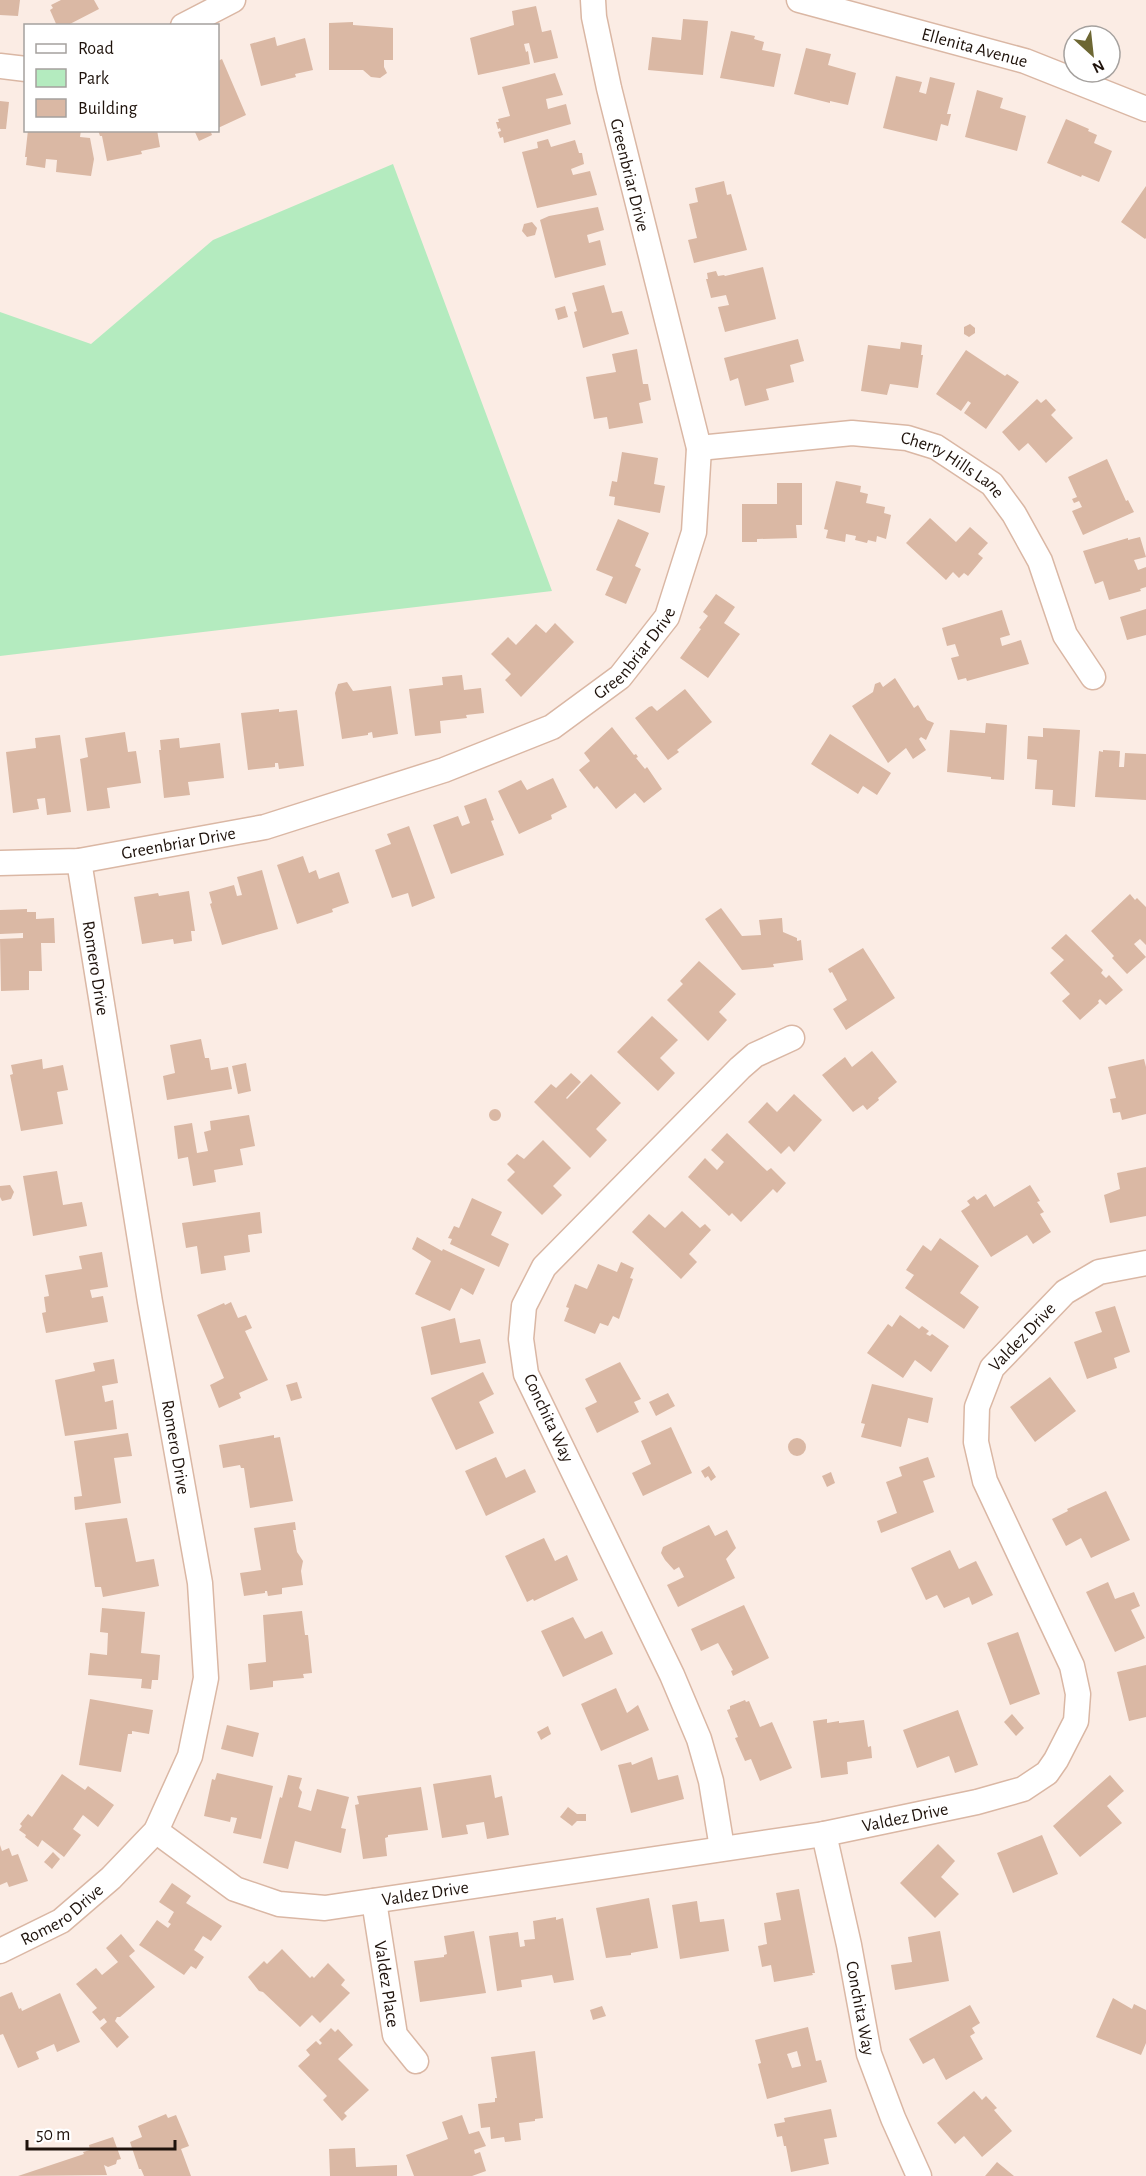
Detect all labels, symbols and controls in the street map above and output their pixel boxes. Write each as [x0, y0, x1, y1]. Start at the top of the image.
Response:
legend [24, 24, 219, 132]
north arrow [1062, 24, 1122, 84]
street label: Ellenita Avenue [919, 25, 1029, 71]
text: Road [78, 40, 114, 58]
text: N [1090, 57, 1107, 76]
text: Park [78, 70, 110, 88]
text: Building [78, 100, 138, 118]
street label: Greenbriar Drive [606, 117, 652, 234]
street label: Cherry Hills Lane [900, 429, 1007, 502]
street label: Greenbriar Drive [591, 606, 679, 703]
street label: Greenbriar Drive [120, 825, 237, 863]
street label: Romero Drive [79, 919, 111, 1017]
street label: Valdez Drive [986, 1300, 1060, 1375]
street label: Conchita Way [520, 1371, 577, 1466]
street label: Romero Drive [158, 1398, 192, 1496]
street label: Valdez Drive [861, 1800, 950, 1836]
street label: Valdez Drive [381, 1879, 470, 1909]
street label: Romero Drive [18, 1881, 107, 1949]
street label: Valdez Place [370, 1940, 402, 2029]
street label: Conchita Way [842, 1960, 877, 2057]
scale bar [27, 2113, 176, 2151]
text: 50 m [36, 2126, 70, 2144]

